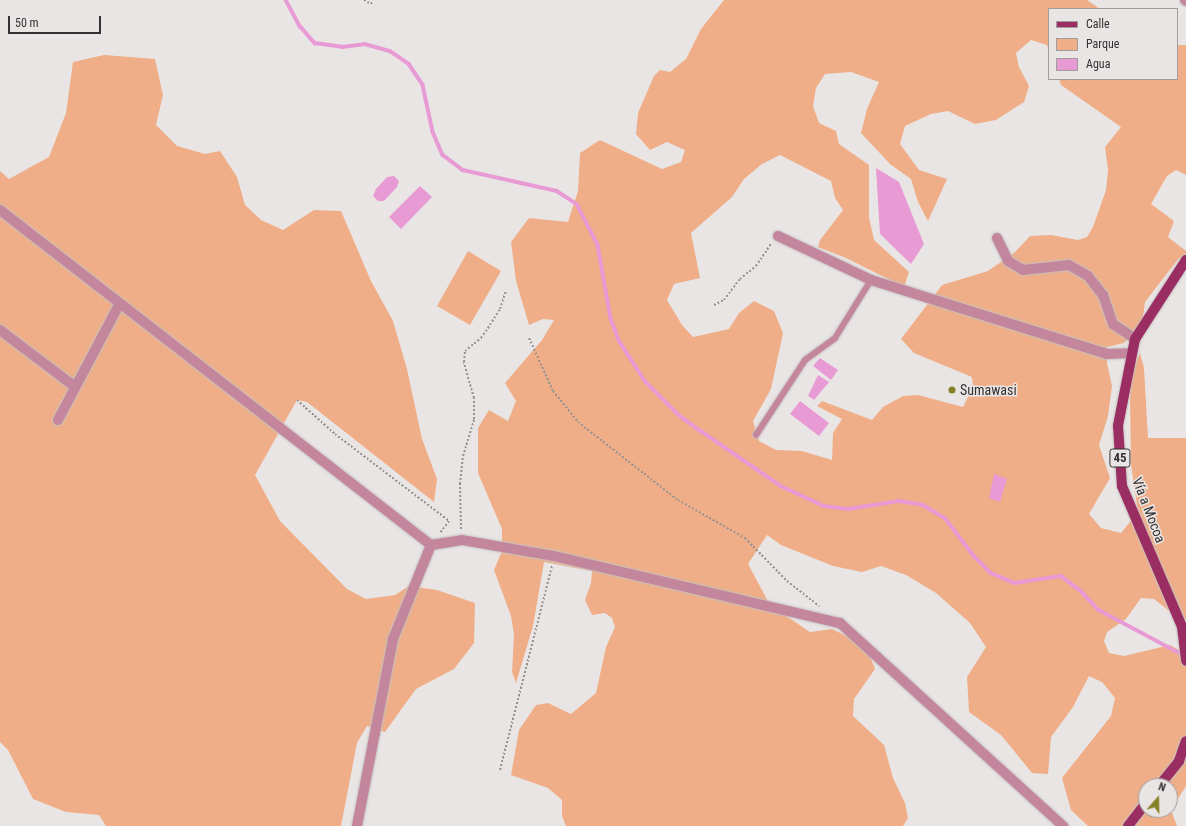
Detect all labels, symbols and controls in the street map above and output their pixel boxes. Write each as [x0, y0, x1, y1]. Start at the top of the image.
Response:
scale bar [10, 8, 103, 34]
legend [1048, 8, 1178, 80]
text: 50 m [15, 16, 39, 30]
text: Calle [1086, 17, 1110, 31]
text: Parque [1086, 37, 1119, 51]
text: Agua [1086, 57, 1110, 71]
place label: Sumawasi [960, 382, 1017, 398]
marker: Sumawasi [947, 385, 957, 395]
road number: 45 [1109, 447, 1131, 469]
street label: Vía a Mocoa [1129, 475, 1169, 545]
north arrow [1138, 778, 1178, 818]
text: N [1157, 780, 1167, 794]

